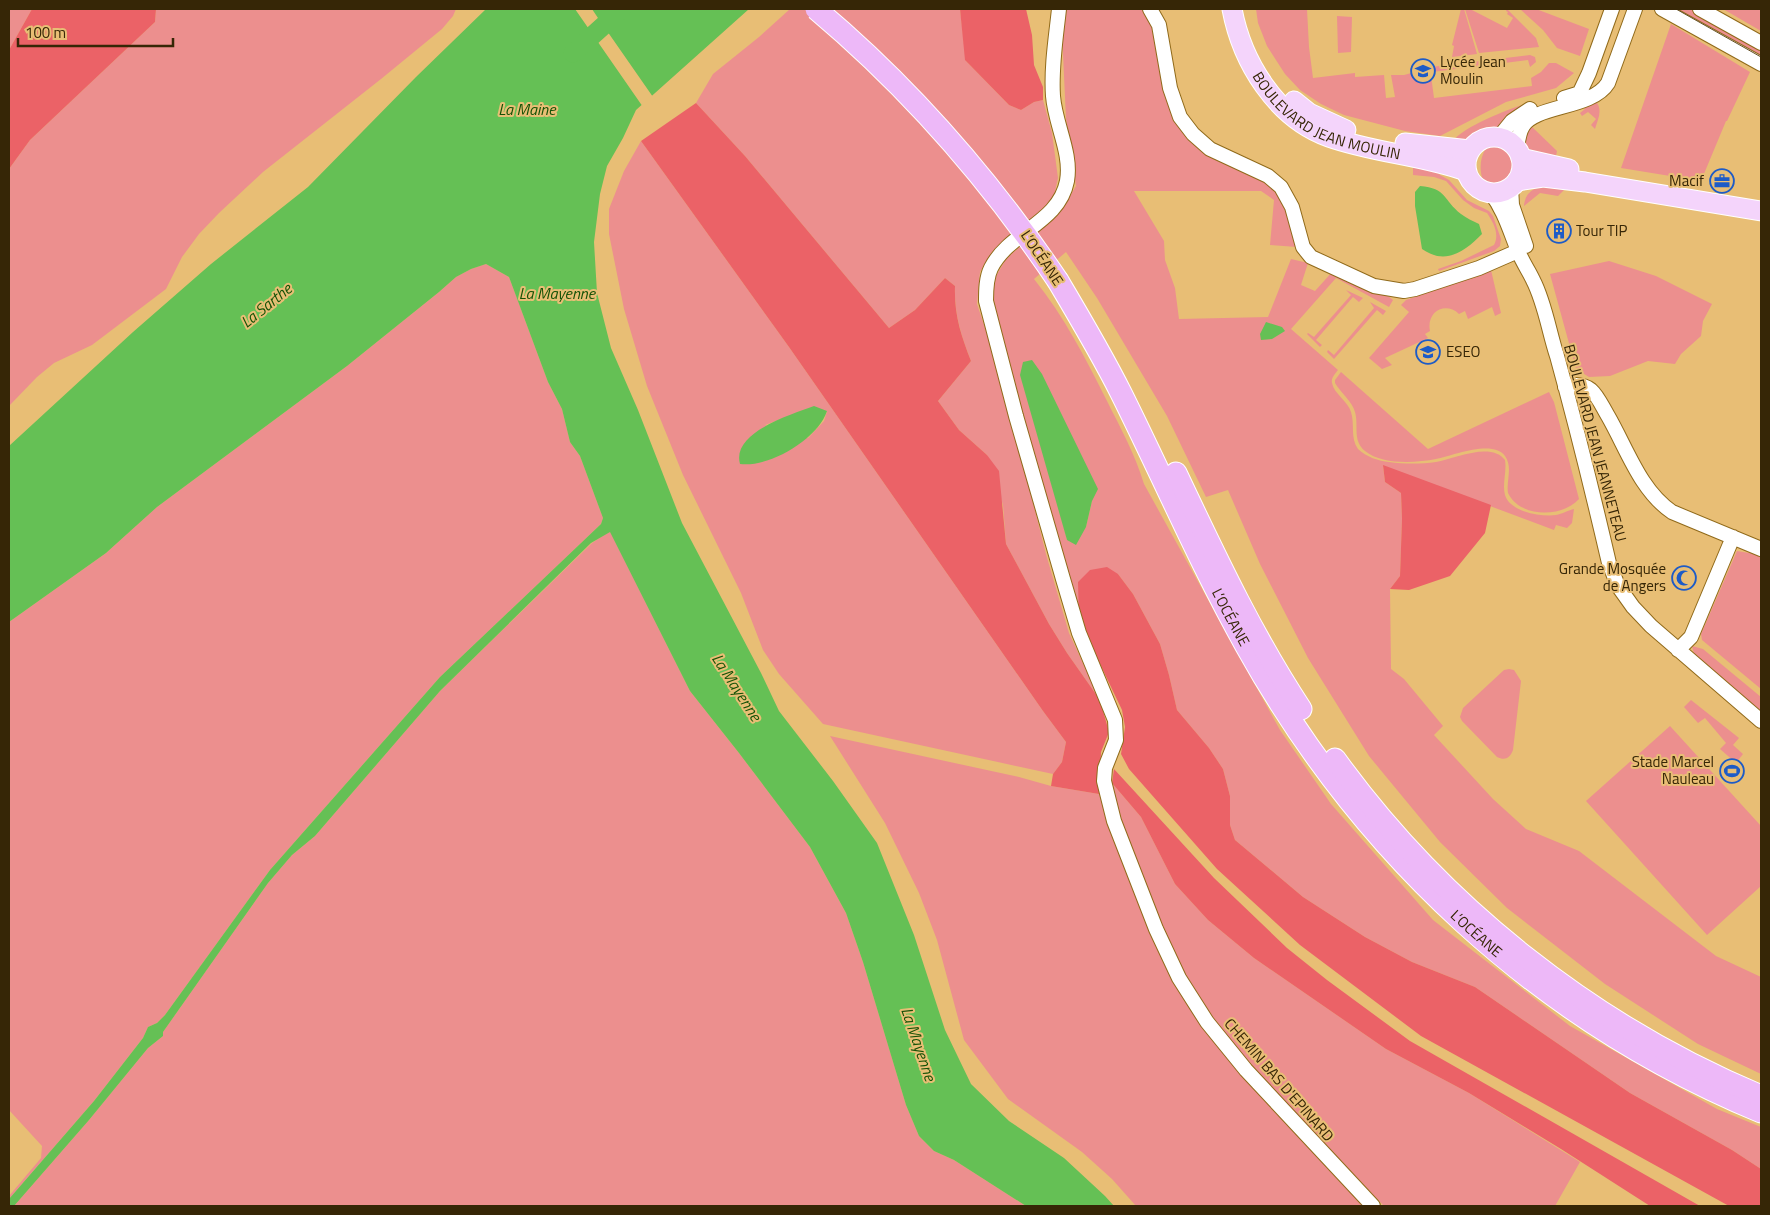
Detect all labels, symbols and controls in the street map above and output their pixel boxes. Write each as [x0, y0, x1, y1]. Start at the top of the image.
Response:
scale bar [18, 15, 172, 47]
text: 100 m [25, 21, 66, 44]
place label: Lycée Jean Moulin [1440, 50, 1506, 90]
school or university icon: Lycée Jean Moulin [1410, 58, 1436, 84]
street label: BOULEVARD JEAN MOULIN [1247, 67, 1403, 165]
water label: La Maine [498, 97, 557, 121]
office icon: Macif [1709, 168, 1735, 194]
place label: Macif [1669, 169, 1704, 192]
building icon: Tour TIP [1546, 218, 1572, 244]
place label: Tour TIP [1576, 219, 1627, 242]
street label: L’OCÉANE [1015, 225, 1069, 290]
water label: La Sarthe [235, 276, 298, 333]
water label: La Mayenne [519, 281, 597, 305]
school or university icon: ESEO [1415, 339, 1441, 365]
place label: ESEO [1446, 340, 1481, 363]
street label: BOULEVARD JEAN JEANNETEAU [1558, 342, 1633, 544]
place label: Grande Mosquée de Angers [1559, 557, 1666, 597]
mosque icon: Grande Mosquée de Angers [1671, 565, 1697, 591]
street label: L’OCÉANE [1206, 584, 1256, 650]
water label: La Mayenne [706, 648, 769, 727]
place label: Stade Marcel Nauleau [1632, 750, 1714, 790]
sports icon: Stade Marcel Nauleau [1719, 758, 1745, 784]
street label: L’OCÉANE [1445, 904, 1508, 963]
water label: La Mayenne [895, 1004, 943, 1086]
street label: CHEMIN BAS D'EPINARD [1219, 1013, 1340, 1147]

